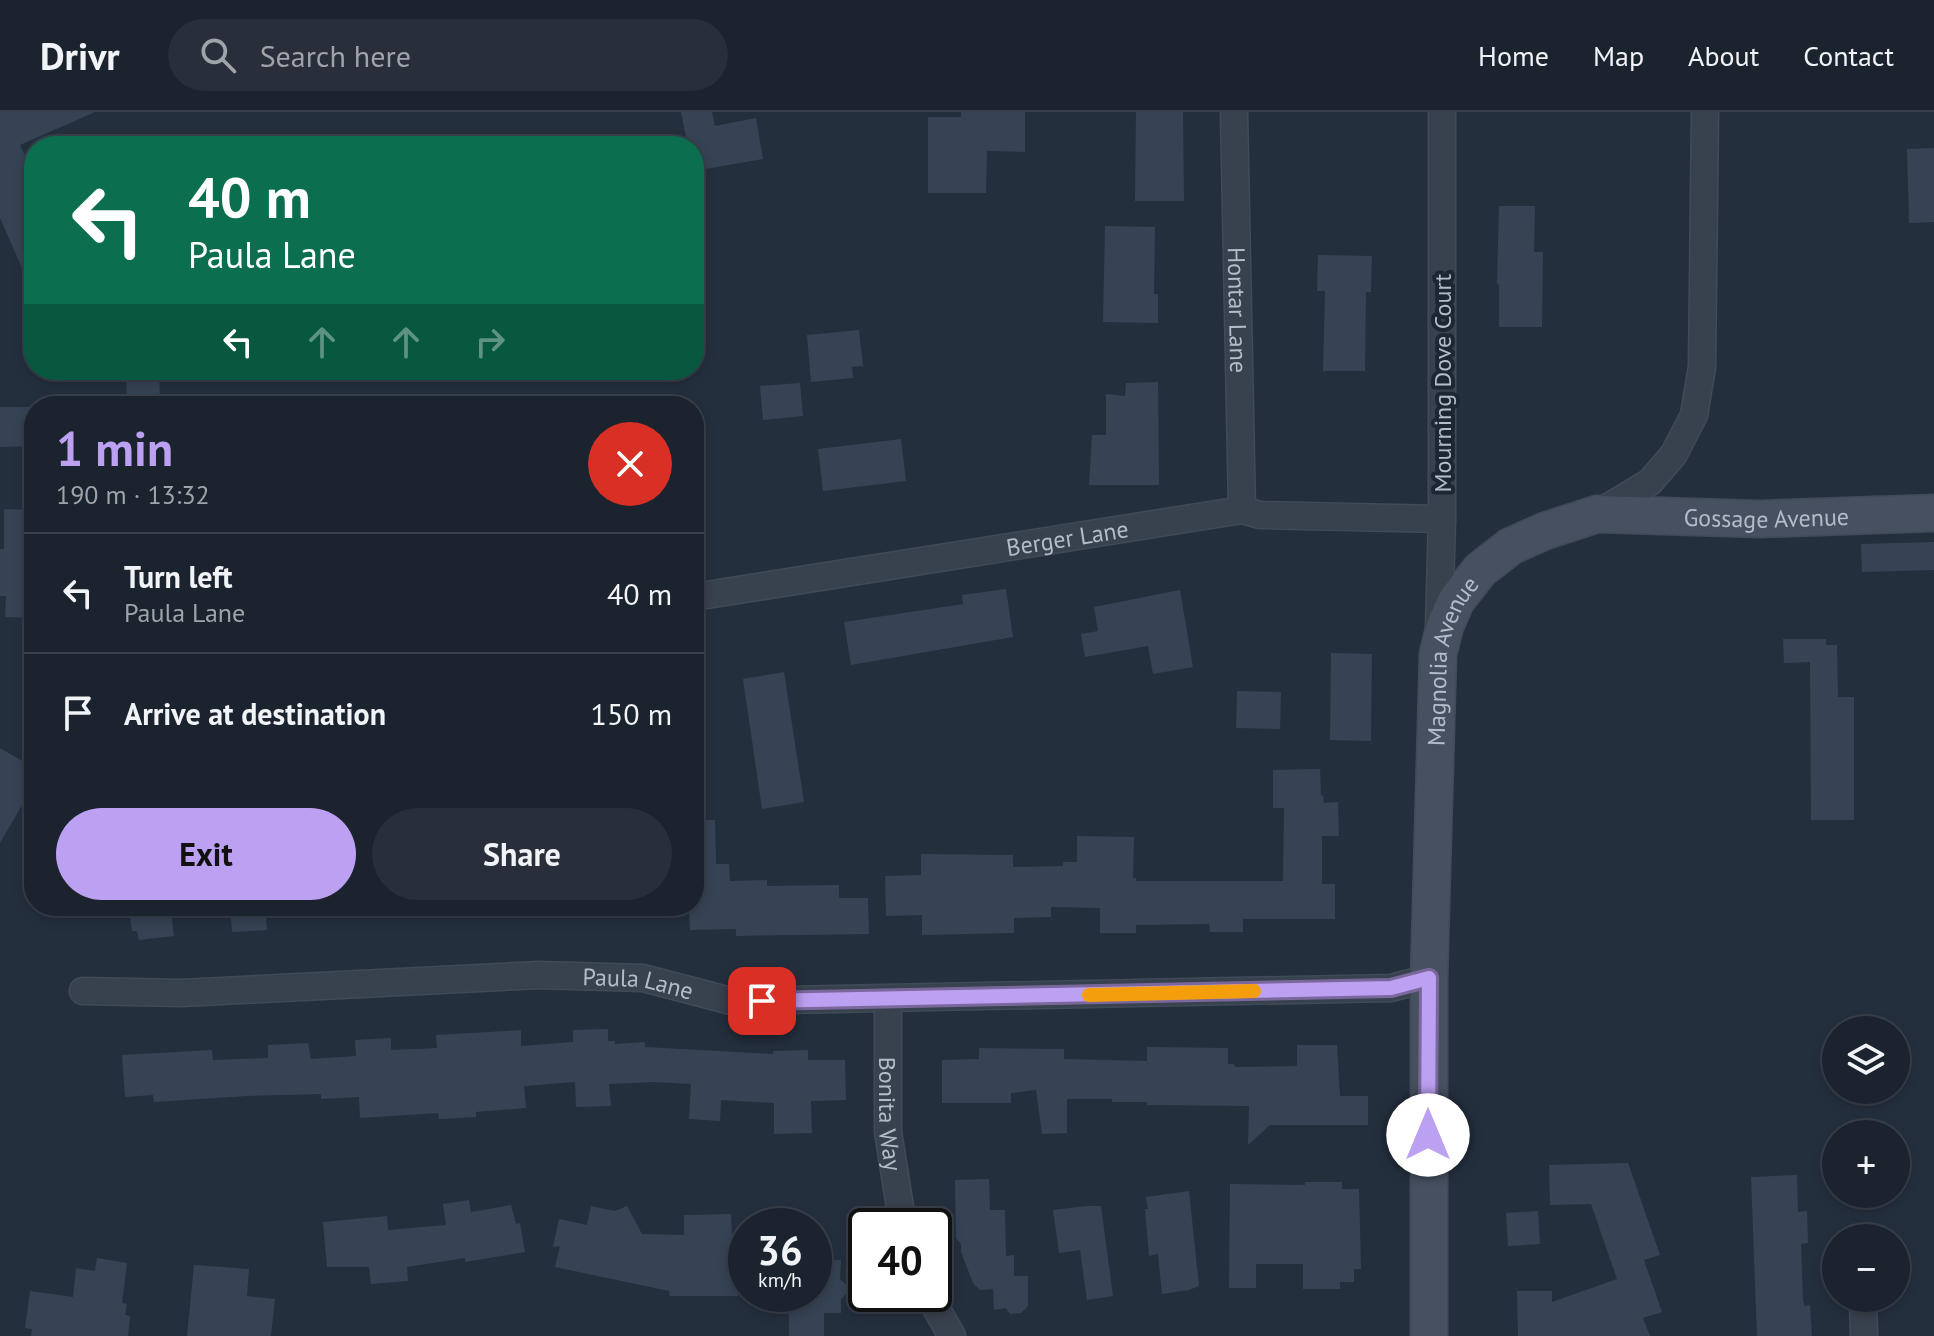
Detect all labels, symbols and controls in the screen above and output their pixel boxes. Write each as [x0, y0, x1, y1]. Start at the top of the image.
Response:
search box [168, 19, 728, 91]
text: Drivr [40, 31, 120, 80]
icon: search [196, 33, 240, 77]
text: Search here [260, 36, 411, 75]
text: Home [1478, 37, 1549, 74]
text: Map [1593, 37, 1644, 74]
text: About [1688, 37, 1759, 74]
text: Contact [1803, 37, 1894, 74]
text: 40 m [188, 161, 311, 233]
icon: left [56, 168, 160, 272]
text: Paula Lane [188, 231, 356, 278]
street label: Hontar Lane [1221, 247, 1255, 373]
street label: Mourning Dove Court [1427, 274, 1458, 492]
icon: left [216, 320, 260, 364]
icon: ahead [300, 320, 344, 364]
icon: ahead [384, 320, 428, 364]
icon: right [468, 320, 512, 364]
text: 1 min [56, 417, 173, 479]
button: close [588, 422, 672, 506]
text: 190 m · 13:32 [56, 478, 210, 511]
street label: Gossage Avenue [1683, 500, 1850, 535]
street label: Berger Lane [1004, 513, 1131, 563]
text: Turn left [124, 557, 232, 596]
street label: Magnolia Avenue [1420, 570, 1485, 746]
icon: left [56, 571, 100, 615]
text: 40 m [607, 574, 672, 613]
text: Paula Lane [124, 596, 245, 629]
icon: arrive [56, 691, 100, 735]
text: Arrive at destination [124, 694, 386, 733]
text: 150 m [591, 694, 672, 733]
button: Exit [56, 808, 356, 900]
button: Share [372, 808, 672, 900]
street label: Paula Lane [582, 961, 697, 1006]
pin [728, 967, 796, 1035]
icon: arrive [740, 979, 784, 1023]
map controls [1822, 1016, 1910, 1312]
button: layers [1822, 1016, 1910, 1104]
street label: Bonita Way [872, 1057, 909, 1173]
position arrow [1386, 1093, 1470, 1177]
button: + [1822, 1120, 1910, 1208]
speed limit sign: 40 [848, 1208, 952, 1312]
text: 36 [757, 1224, 803, 1276]
button: − [1822, 1224, 1910, 1312]
text: km/h [758, 1267, 802, 1293]

